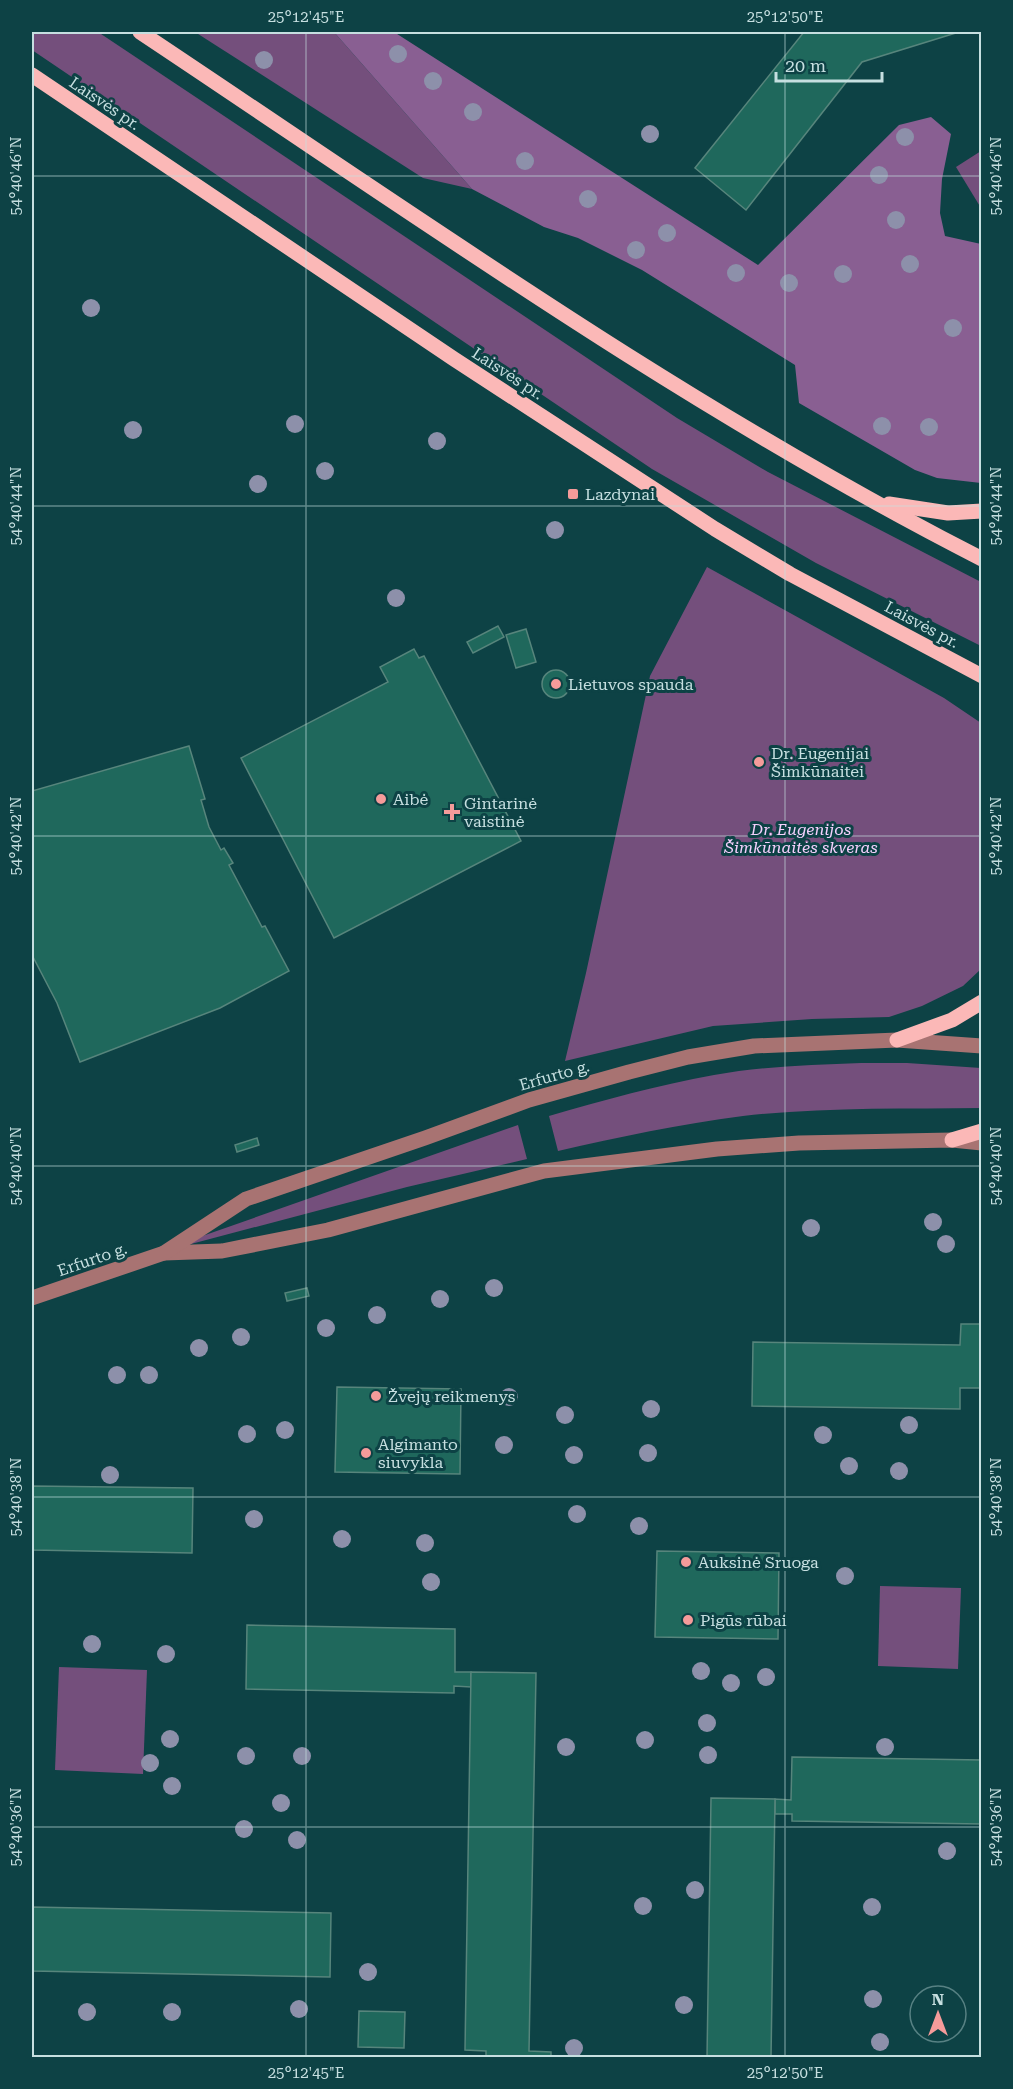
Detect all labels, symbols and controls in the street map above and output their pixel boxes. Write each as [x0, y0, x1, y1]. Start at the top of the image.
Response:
text: 25°12'45"E [268, 8, 344, 26]
text: 25°12'50"E [747, 8, 823, 26]
scale bar [776, 45, 882, 83]
text: 20 m [785, 55, 826, 76]
street label: Laisvės pr. [66, 73, 144, 134]
text: 54°40'46"N [7, 136, 25, 216]
text: 54°40'46"N [987, 136, 1005, 216]
street label: Laisvės pr. [468, 343, 547, 404]
text: 54°40'44"N [7, 466, 25, 546]
text: 54°40'44"N [987, 466, 1005, 546]
place label: Lazdynai [585, 485, 655, 504]
marker: Lazdynai [566, 487, 580, 501]
street label: Laisvės pr. [881, 597, 962, 652]
place label: Lietuvos spauda [568, 675, 694, 694]
marker: Lietuvos spauda [549, 677, 563, 691]
place label: Dr. Eugenijai Šimkūnaitei [771, 744, 869, 781]
marker: Dr. Eugenijai Šimkūnaitei [752, 755, 766, 769]
place label: Aibė [393, 790, 429, 809]
marker: Aibė [374, 792, 388, 806]
place label: Gintarinė vaistinė [464, 794, 537, 831]
text: 54°40'42"N [7, 796, 25, 876]
text: 54°40'42"N [987, 796, 1005, 876]
marker: Gintarinė vaistinė [445, 805, 459, 819]
park label: Dr. Eugenijos Šimkūnaitės skveras [723, 820, 878, 857]
street label: Erfurto g. [517, 1056, 592, 1095]
text: 54°40'40"N [7, 1126, 25, 1206]
text: 54°40'40"N [987, 1126, 1005, 1206]
street label: Erfurto g. [55, 1239, 129, 1280]
place label: Žvejų reikmenys [388, 1387, 516, 1406]
marker: Žvejų reikmenys [369, 1389, 383, 1403]
place label: Algimanto siuvykla [378, 1435, 458, 1472]
marker: Algimanto siuvykla [359, 1446, 373, 1460]
text: 54°40'38"N [7, 1457, 25, 1537]
text: 54°40'38"N [987, 1457, 1005, 1537]
place label: Auksinė Sruoga [698, 1553, 819, 1572]
marker: Auksinė Sruoga [679, 1555, 693, 1569]
place label: Pigūs rūbai [700, 1611, 787, 1630]
marker: Pigūs rūbai [681, 1613, 695, 1627]
text: 54°40'36"N [7, 1787, 25, 1867]
text: 54°40'36"N [987, 1787, 1005, 1867]
north arrow [908, 1984, 968, 2044]
text: N [932, 1990, 944, 2009]
text: 25°12'45"E [268, 2064, 344, 2082]
text: 25°12'50"E [747, 2064, 823, 2082]

